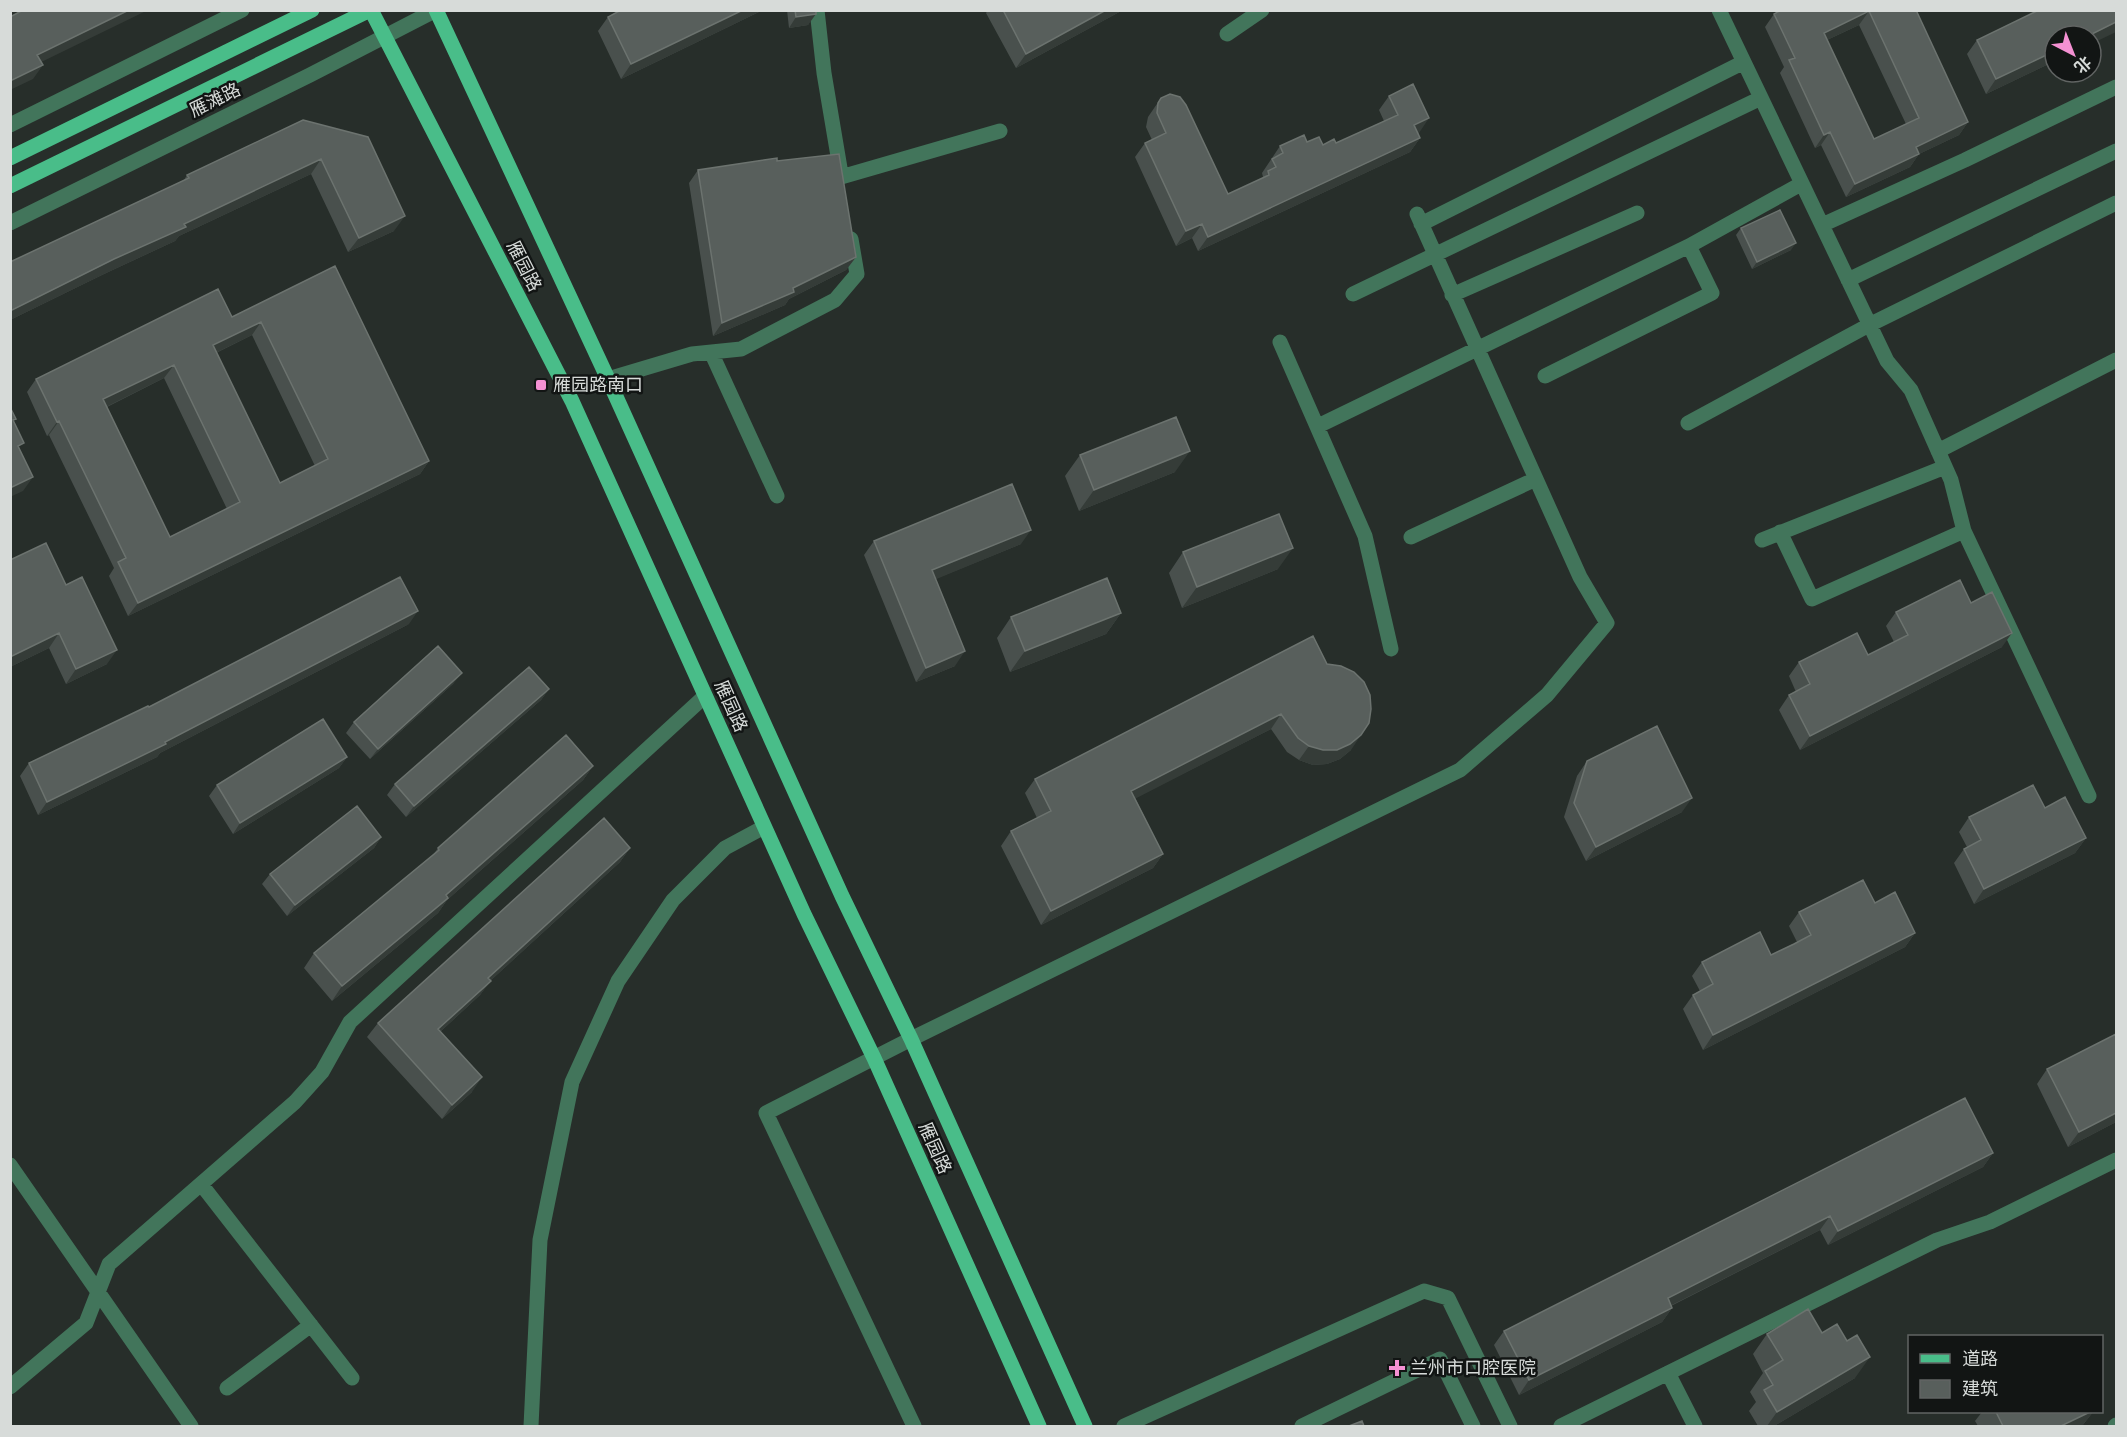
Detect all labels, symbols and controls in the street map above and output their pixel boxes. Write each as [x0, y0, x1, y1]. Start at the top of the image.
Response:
north arrow [2043, 24, 2103, 84]
text: 北 [2070, 52, 2095, 77]
street label: 雁滩路 [186, 78, 244, 122]
street label: 雁园路 [502, 237, 546, 295]
place label: 雁园路南口 [553, 374, 643, 396]
marker: 雁园路南口 [534, 378, 548, 392]
street label: 雁园路 [710, 677, 752, 735]
street label: 雁园路 [914, 1119, 956, 1177]
legend [1908, 1335, 2103, 1413]
text: 道路 [1962, 1348, 1998, 1370]
place label: 兰州市口腔医院 [1410, 1357, 1536, 1379]
marker: 兰州市口腔医院 [1388, 1359, 1406, 1377]
text: 建筑 [1962, 1378, 1998, 1400]

